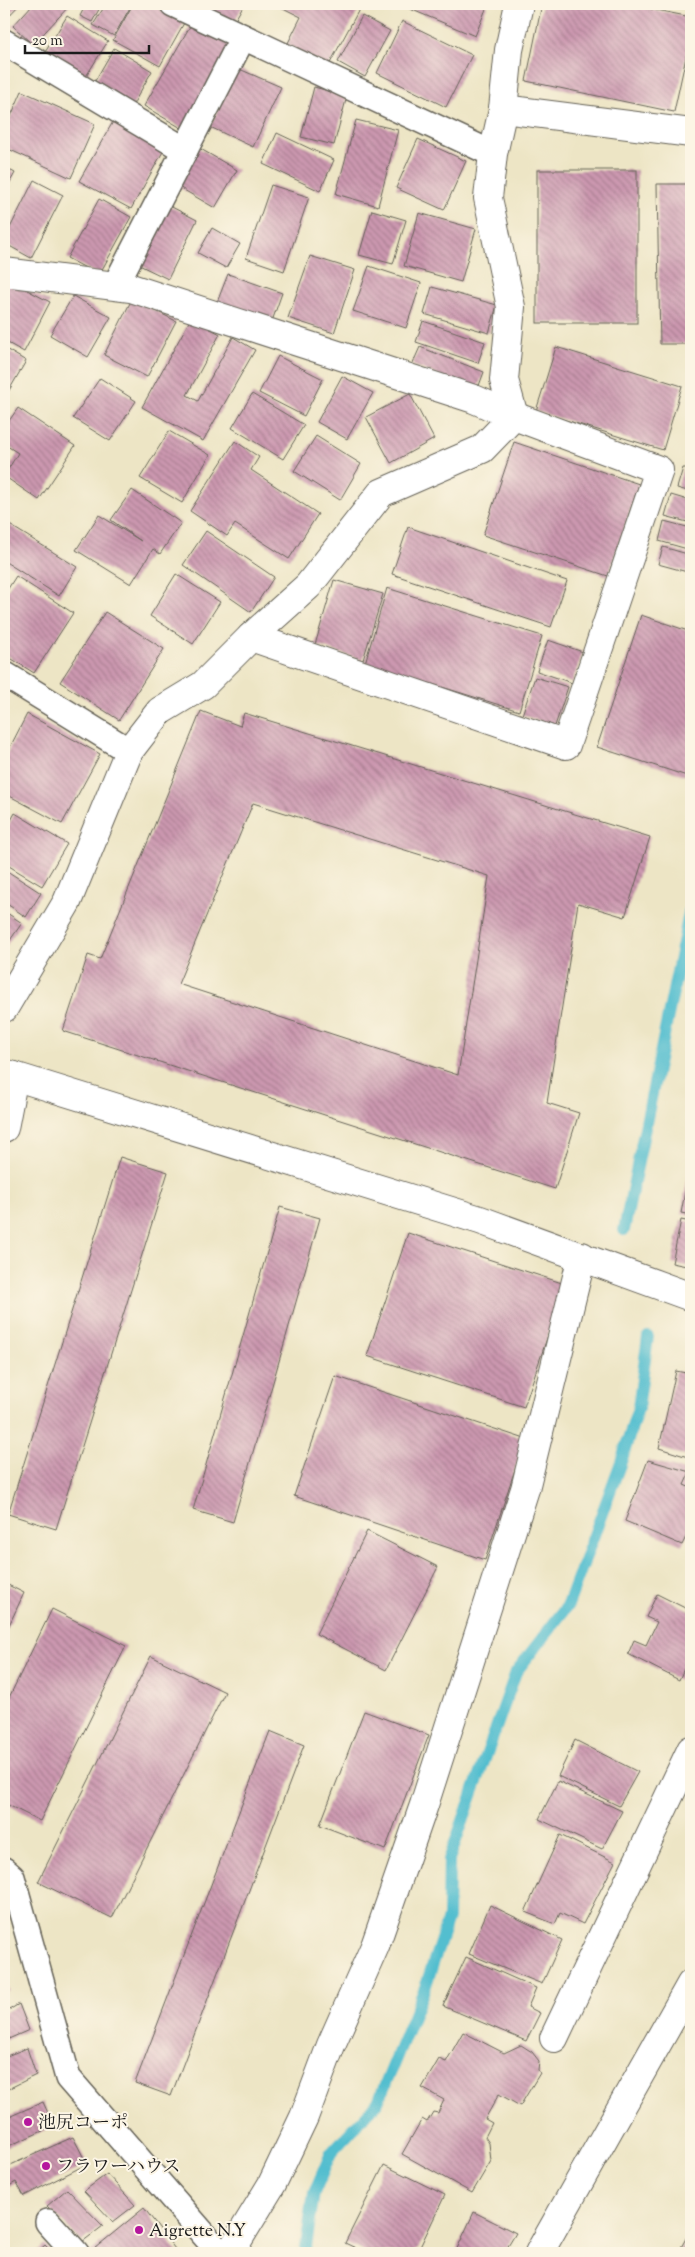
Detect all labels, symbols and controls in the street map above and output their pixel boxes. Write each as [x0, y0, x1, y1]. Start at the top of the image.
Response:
scale bar [25, 22, 149, 54]
text: 20 m [32, 31, 63, 52]
place label: 池尻コーポ [38, 2111, 128, 2137]
marker: 池尻コーポ [22, 2116, 34, 2128]
place label: フラワーハウス [56, 2155, 181, 2181]
marker: フラワーハウス [40, 2160, 52, 2172]
place label: Aigrette N.Y [149, 2219, 246, 2245]
marker: Aigrette N.Y [133, 2224, 145, 2236]

